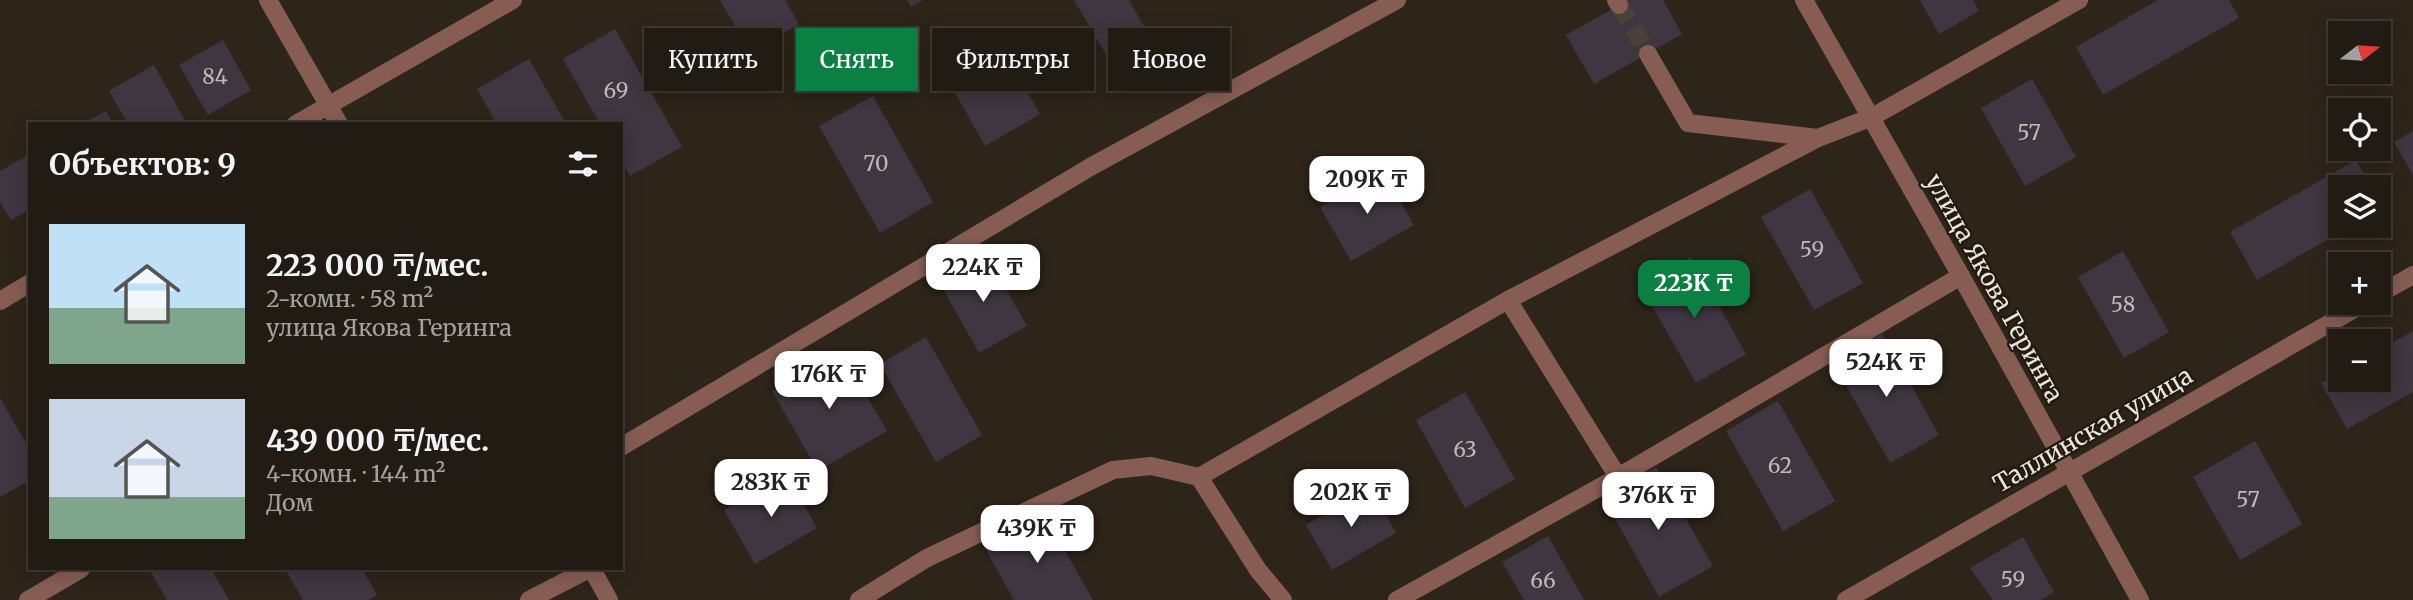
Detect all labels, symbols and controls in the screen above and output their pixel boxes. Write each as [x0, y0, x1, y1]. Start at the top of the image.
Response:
north arrow [2328, 21, 2390, 84]
map controls [2328, 21, 2391, 392]
chip: Купить [644, 28, 782, 91]
chip: Снять [796, 28, 918, 91]
chip: Фильтры [932, 28, 1094, 91]
chip: Новое [1108, 28, 1230, 91]
house number: 84 [202, 63, 228, 90]
house number: 69 [604, 77, 628, 104]
button: locate [2328, 98, 2391, 161]
house number: 57 [2017, 119, 2041, 146]
text: Объектов: 9 [49, 145, 236, 183]
icon: filters [564, 145, 602, 183]
house number: 70 [864, 150, 888, 177]
pin: 209K ₸ [1310, 156, 1424, 216]
text: 209K ₸ [1325, 164, 1409, 193]
street label: улица Якова Геринга [1919, 168, 2070, 408]
button: layers [2328, 175, 2391, 238]
house number: 59 [1800, 236, 1824, 263]
pin: 224K ₸ [926, 244, 1040, 304]
text: 223 000 ₸/мес. [266, 246, 489, 284]
icon: home [105, 252, 189, 336]
text: 224K ₸ [942, 252, 1024, 281]
button: + [2328, 252, 2391, 315]
pin: 223K ₸ [1637, 260, 1751, 320]
text: 223K ₸ [1654, 268, 1734, 297]
text: 2-комн. · 58 m² [266, 284, 433, 313]
house number: 58 [2111, 291, 2135, 318]
text: улица Якова Геринга [266, 313, 512, 342]
button: − [2328, 329, 2391, 392]
pin: 524K ₸ [1829, 340, 1943, 399]
text: 524K ₸ [1845, 347, 1927, 376]
pin: 176K ₸ [772, 352, 886, 411]
text: 176K ₸ [791, 359, 867, 388]
street label: Таллинская улица [1988, 360, 2198, 499]
text: 439 000 ₸/мес. [266, 421, 489, 459]
icon: home [105, 427, 189, 511]
house number: 63 [1453, 436, 1477, 463]
house number: 62 [1768, 452, 1792, 479]
text: 4-комн. · 144 m² [266, 459, 445, 488]
pin: 283K ₸ [714, 460, 828, 519]
text: 283K ₸ [731, 467, 811, 496]
pin: 202K ₸ [1294, 470, 1408, 529]
pin: 376K ₸ [1601, 472, 1715, 532]
text: 202K ₸ [1310, 477, 1392, 506]
text: 376K ₸ [1618, 480, 1698, 509]
house number: 57 [2236, 486, 2260, 513]
text: Дом [266, 488, 314, 517]
pin: 439K ₸ [980, 505, 1094, 565]
text: 439K ₸ [997, 513, 1077, 542]
house number: 59 [2001, 566, 2025, 593]
house number: 66 [1530, 567, 1556, 594]

